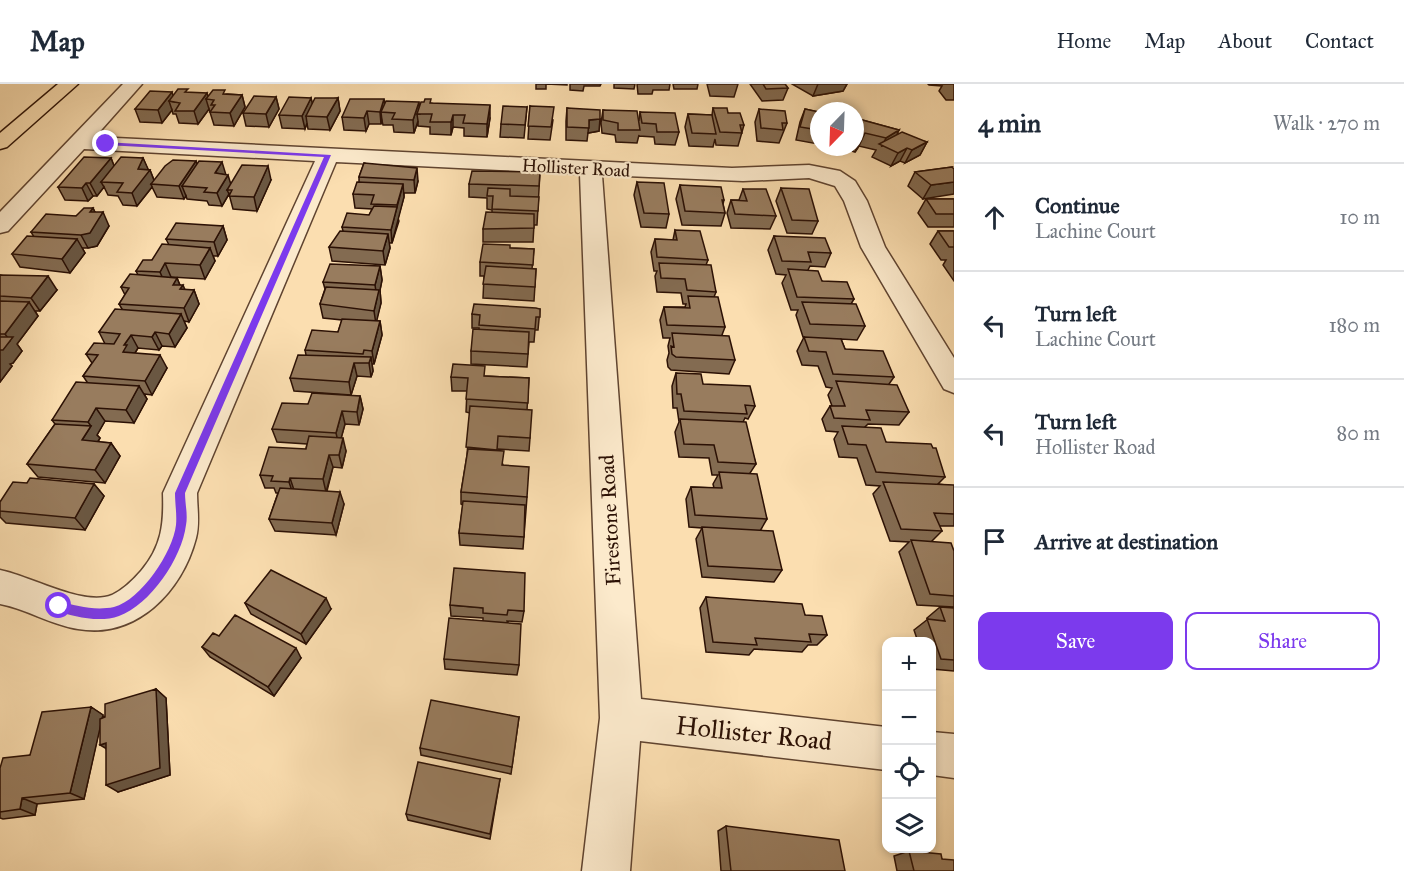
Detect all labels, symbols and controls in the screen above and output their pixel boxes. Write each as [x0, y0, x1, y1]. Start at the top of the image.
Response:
text: Map [30, 24, 85, 59]
text: Home [1056, 28, 1111, 54]
text: Map [1144, 28, 1185, 54]
text: About [1218, 28, 1272, 54]
text: Contact [1305, 28, 1374, 54]
north arrow [810, 102, 864, 156]
text: 4 min [978, 107, 1041, 139]
text: Walk · 270 m [1273, 111, 1380, 135]
route end [92, 130, 118, 156]
street label: Hollister Road [521, 154, 631, 182]
text: Continue [1035, 192, 1120, 219]
icon: ahead [978, 201, 1011, 234]
text: 10 m [1339, 205, 1380, 229]
text: Lachine Court [1035, 219, 1156, 243]
text: Turn left [1035, 300, 1117, 327]
icon: left [978, 309, 1011, 342]
text: 180 m [1329, 313, 1380, 337]
text: Lachine Court [1035, 327, 1156, 351]
text: Turn left [1035, 408, 1117, 435]
icon: left [978, 417, 1011, 450]
text: 80 m [1337, 421, 1380, 445]
text: Hollister Road [1035, 435, 1156, 459]
street label: Firestone Road [594, 453, 626, 586]
icon: arrive [978, 525, 1011, 558]
text: Arrive at destination [1035, 528, 1218, 555]
route start [45, 592, 71, 618]
button: Save [978, 612, 1173, 670]
button: Share [1185, 612, 1380, 670]
map controls [882, 637, 936, 853]
button: + [882, 637, 936, 691]
button: − [882, 691, 936, 745]
street label: Hollister Road [674, 709, 834, 757]
button: locate [882, 745, 936, 799]
button: layers [882, 799, 936, 853]

